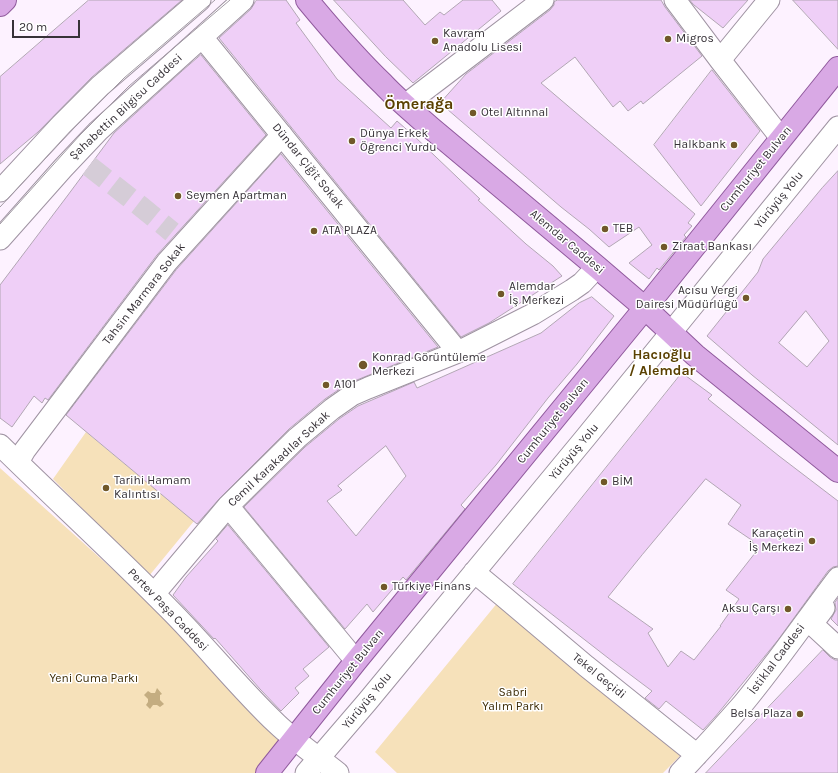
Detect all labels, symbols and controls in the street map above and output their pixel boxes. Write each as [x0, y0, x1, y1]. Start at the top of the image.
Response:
scale bar [14, 12, 82, 38]
text: 20 m [19, 20, 47, 34]
place label: Kavram Anadolu Lisesi [443, 27, 522, 55]
place label: Migros [676, 32, 714, 46]
marker: Migros [663, 34, 673, 44]
marker: Kavram Anadolu Lisesi [430, 36, 440, 46]
street label: Şahabettin Bilgisu Caddesi [67, 51, 185, 163]
district label: Ömerağa [385, 94, 453, 114]
place label: Otel Altınnal [481, 106, 548, 120]
marker: Otel Altınnal [468, 108, 478, 118]
street label: Dündar Çiğit Sokak [269, 120, 347, 212]
street label: Cumhuriyet Bulvarı [717, 123, 795, 215]
place label: Dünya Erkek Öğrenci Yurdu [360, 127, 437, 155]
marker: Dünya Erkek Öğrenci Yurdu [347, 136, 357, 146]
place label: Halkbank [674, 138, 726, 152]
marker: Halkbank [729, 140, 739, 150]
street label: Yürüyüş Yolu [751, 168, 807, 232]
place label: Seymen Apartman [186, 189, 287, 203]
marker: Seymen Apartman [173, 191, 183, 201]
street label: Alemdar Caddesi [527, 207, 607, 277]
place label: TEB [613, 222, 633, 236]
place label: ATA PLAZA [322, 224, 377, 238]
marker: TEB [600, 224, 610, 234]
marker: ATA PLAZA [309, 226, 319, 236]
street label: Tahsin Marmara Sokak [100, 240, 188, 348]
place label: Ziraat Bankası [672, 240, 752, 254]
marker: Ziraat Bankası [659, 242, 669, 252]
place label: Alemdar İş Merkezi [509, 280, 564, 308]
place label: Acısu Vergi Dairesi Müdürlüğü [636, 284, 738, 312]
marker: Alemdar İş Merkezi [496, 289, 506, 299]
marker: Acısu Vergi Dairesi Müdürlüğü [741, 293, 751, 303]
district label: Hacıoğlu / Alemdar [629, 347, 695, 380]
place label: Konrad Görüntüleme Merkezi [372, 351, 486, 379]
marker: Konrad Görüntüleme Merkezi [357, 359, 369, 371]
street label: Cumhuriyet Bulvarı [514, 375, 592, 467]
place label: A101 [334, 378, 356, 392]
marker: A101 [321, 380, 331, 390]
street label: Cemil Karakadılar Sokak [225, 408, 333, 510]
street label: Yürüyüş Yolu [546, 421, 602, 483]
place label: Tarihi Hamam Kalıntısı [114, 474, 191, 502]
place label: BİM [612, 475, 633, 489]
marker: BİM [599, 477, 609, 487]
marker: Tarihi Hamam Kalıntısı [101, 483, 111, 493]
place label: Karaçetin İş Merkezi [749, 527, 804, 555]
marker: Karaçetin İş Merkezi [807, 536, 817, 546]
street label: Pertev Paşa Caddesi [125, 565, 211, 655]
place label: Türkiye Finans [392, 580, 471, 594]
marker: Türkiye Finans [379, 582, 389, 592]
place label: Aksu Çarşı [722, 602, 780, 616]
marker: Aksu Çarşı [783, 604, 793, 614]
street label: İstiklal Caddesi [746, 621, 808, 697]
street label: Cumhuriyet Bulvarı [309, 626, 387, 718]
street label: Tekel Geçidi [569, 650, 629, 702]
street label: Yürüyüş Yolu [339, 670, 395, 732]
park label: Yeni Cuma Parkı [50, 672, 138, 686]
park label: Sabri Yalım Parkı [482, 686, 544, 714]
place label: Belsa Plaza [730, 707, 792, 721]
marker: Belsa Plaza [795, 709, 805, 719]

